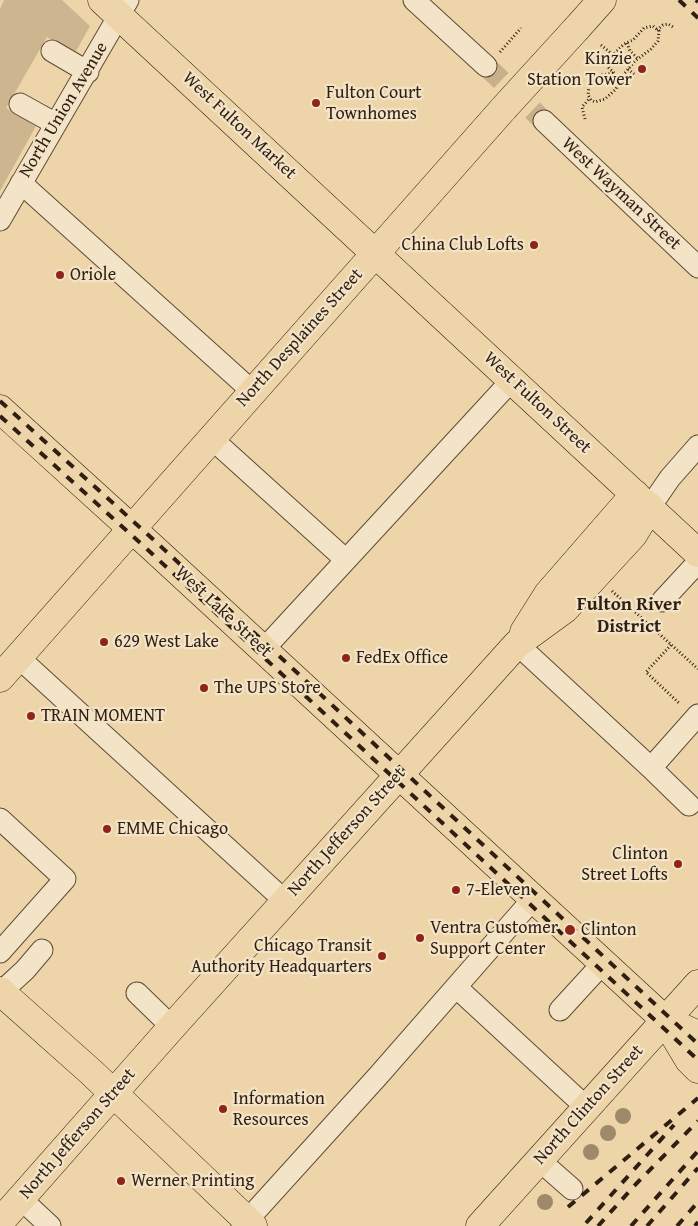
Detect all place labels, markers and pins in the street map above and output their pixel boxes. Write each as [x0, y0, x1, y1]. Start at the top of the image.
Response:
place label: Kinzie Station Tower [527, 48, 632, 90]
marker: Kinzie Station Tower [636, 63, 648, 75]
place label: Fulton Court Townhomes [326, 82, 422, 125]
marker: Fulton Court Townhomes [310, 97, 322, 109]
place label: China Club Lofts [401, 234, 524, 256]
marker: China Club Lofts [528, 239, 540, 251]
place label: Oriole [70, 264, 116, 286]
marker: Oriole [54, 269, 66, 281]
place label: 629 West Lake [114, 631, 219, 653]
marker: 629 West Lake [98, 636, 110, 648]
place label: FedEx Office [356, 647, 448, 669]
marker: FedEx Office [340, 652, 352, 664]
place label: The UPS Store [214, 677, 321, 699]
marker: The UPS Store [198, 682, 210, 694]
place label: TRAIN MOMENT [41, 705, 165, 727]
marker: TRAIN MOMENT [25, 710, 37, 722]
place label: EMME Chicago [117, 818, 228, 840]
marker: EMME Chicago [101, 823, 113, 835]
place label: Clinton Street Lofts [581, 843, 668, 886]
marker: Clinton Street Lofts [672, 858, 684, 870]
place label: 7-Eleven [466, 879, 531, 901]
marker: 7-Eleven [450, 884, 462, 896]
place label: Ventra Customer Support Center [430, 917, 558, 960]
place label: Clinton [581, 919, 637, 941]
marker: Clinton [563, 923, 577, 937]
marker: Ventra Customer Support Center [414, 932, 426, 944]
place label: Chicago Transit Authority Headquarters [191, 935, 372, 978]
marker: Chicago Transit Authority Headquarters [376, 950, 388, 962]
place label: Information Resources [233, 1088, 325, 1130]
marker: Information Resources [217, 1103, 229, 1115]
place label: Werner Printing [131, 1170, 254, 1192]
marker: Werner Printing [115, 1175, 127, 1187]

